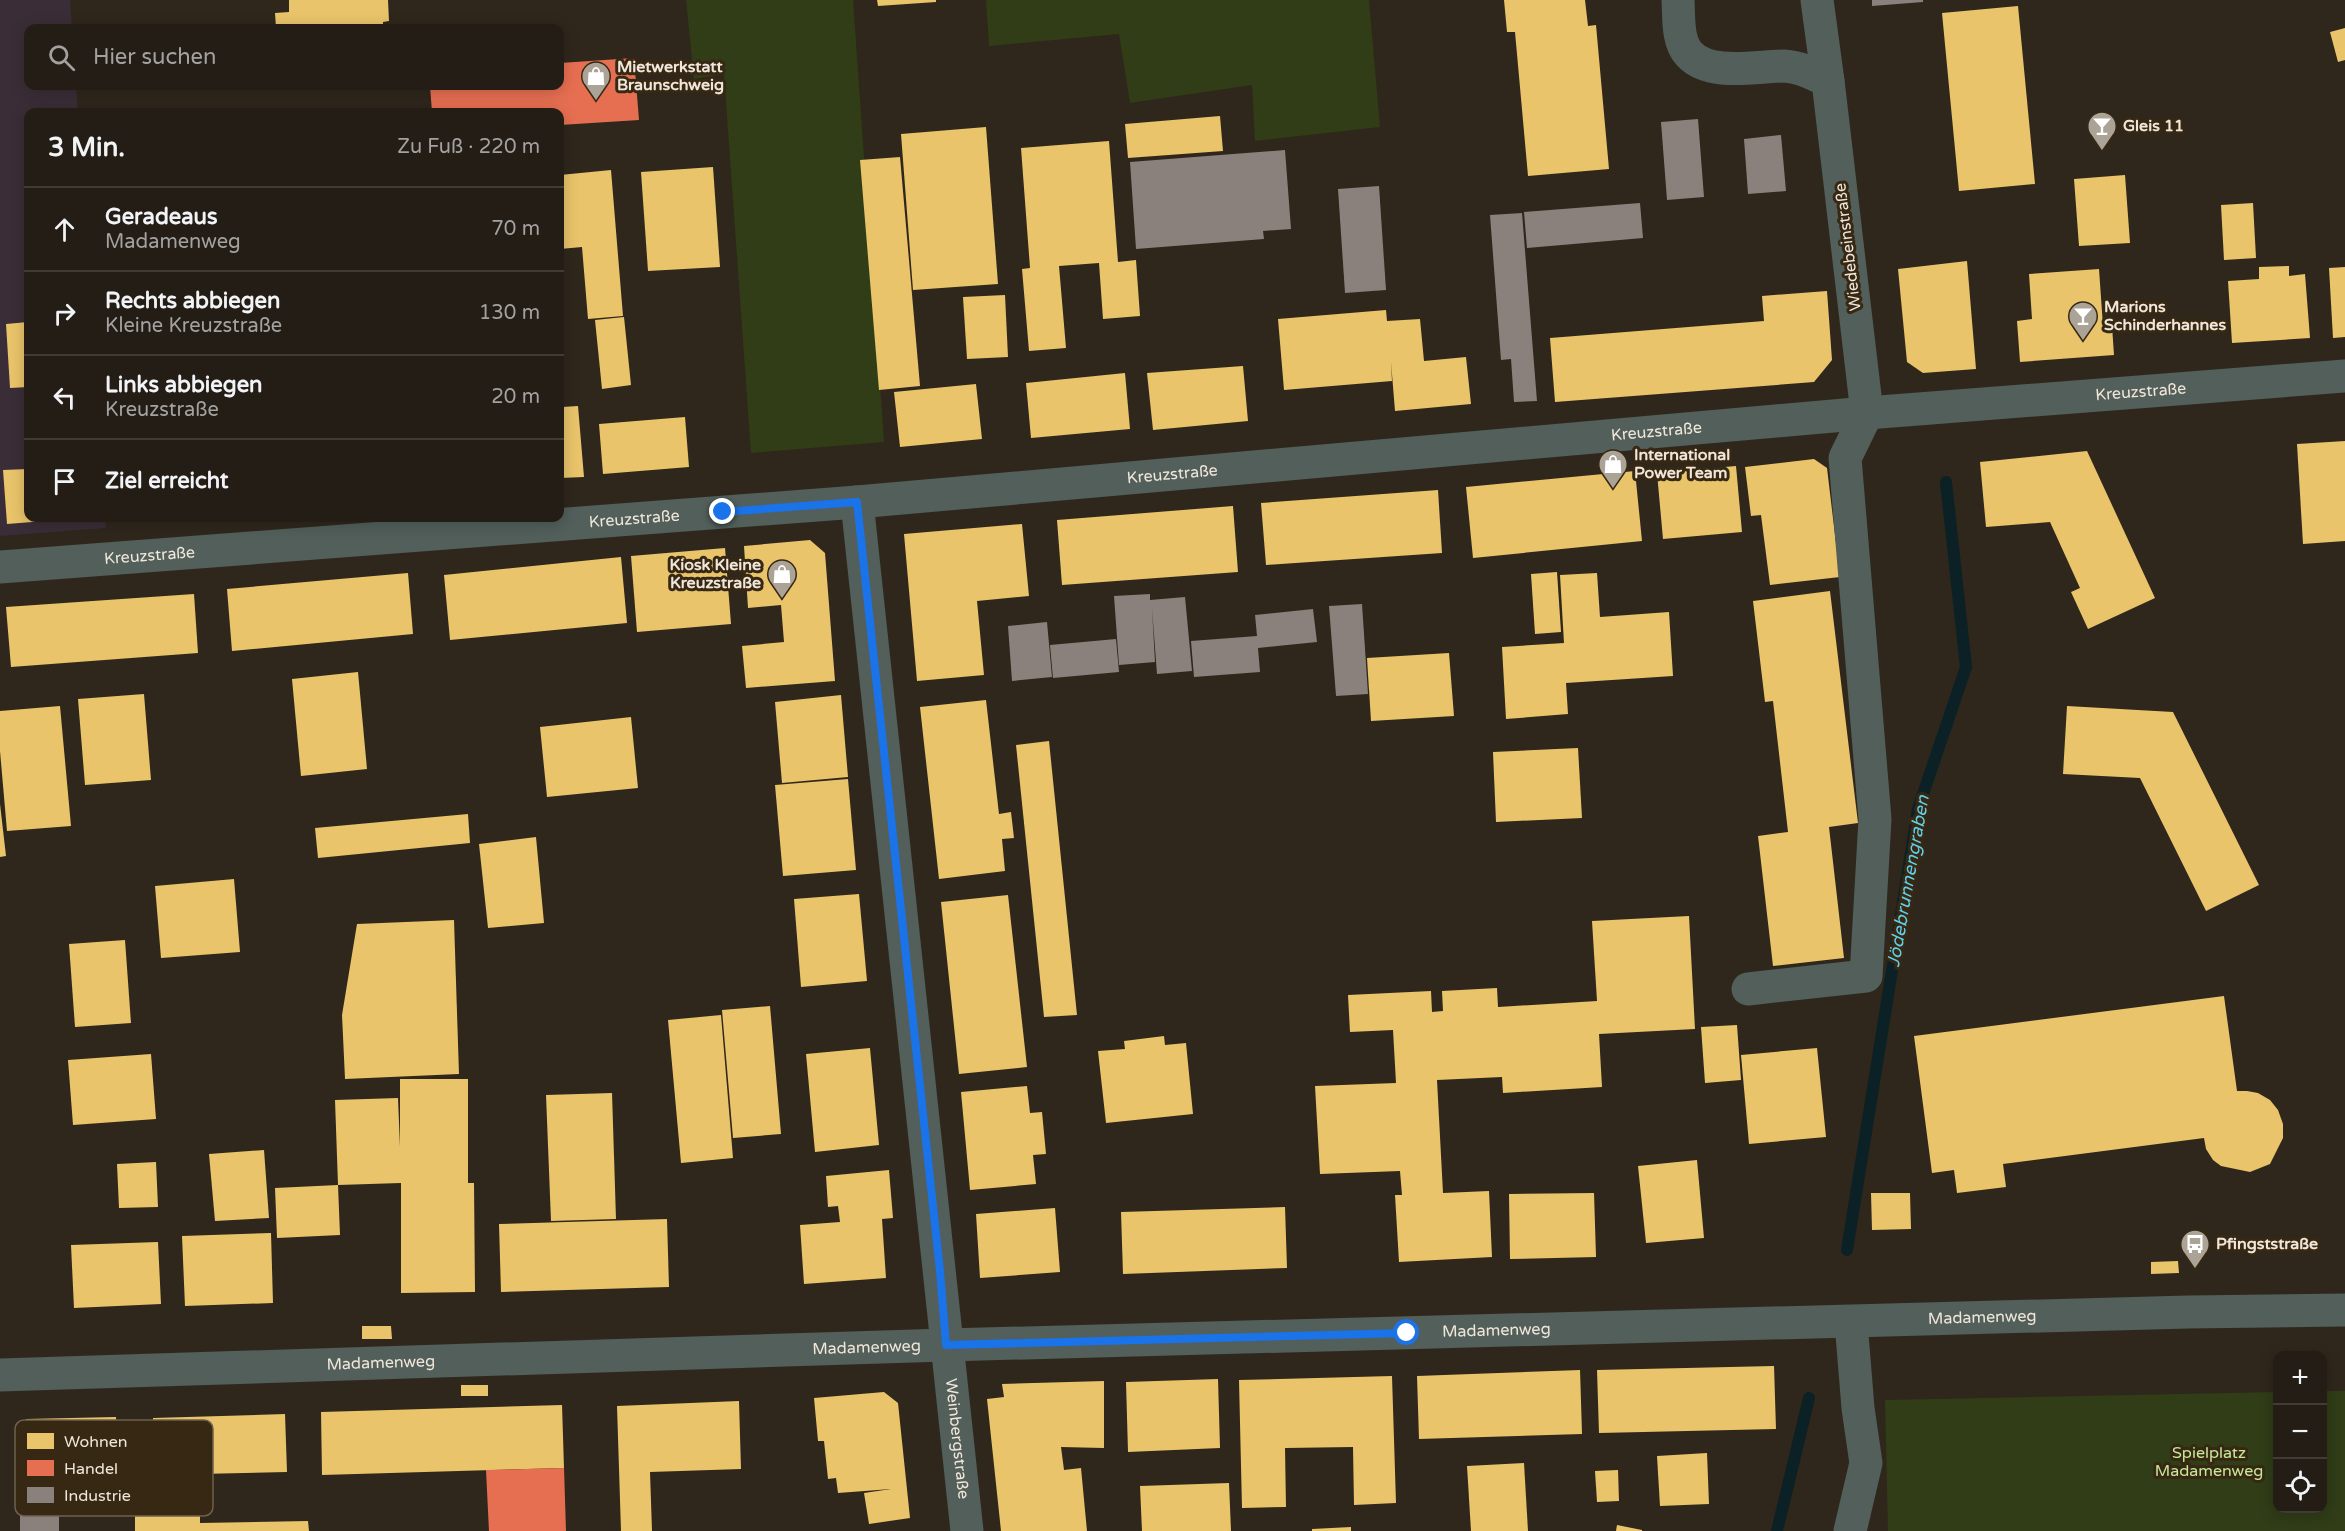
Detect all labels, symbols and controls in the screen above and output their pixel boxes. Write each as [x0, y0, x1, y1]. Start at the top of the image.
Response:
search box [24, 24, 564, 90]
icon: search [45, 41, 78, 74]
text: Hier suchen [93, 44, 216, 70]
place label: Mietwerkstatt Braunschweig [617, 57, 724, 95]
shop icon: Mietwerkstatt Braunschweig [580, 60, 612, 102]
bar icon: Gleis 11 [2086, 110, 2118, 152]
place label: Gleis 11 [2123, 116, 2184, 136]
text: 3 Min. [48, 132, 125, 163]
text: Zu Fuß · 220 m [397, 135, 540, 159]
street label: Wiedebeinstraße [1830, 182, 1866, 312]
text: Geradeaus [105, 204, 217, 230]
icon: ahead [48, 213, 81, 246]
text: 70 m [491, 217, 540, 241]
text: Madamenweg [105, 230, 241, 254]
text: Rechts abbiegen [105, 288, 280, 314]
icon: right [48, 297, 81, 330]
place label: Marions Schinderhannes [2104, 297, 2226, 335]
bar icon: Marions Schinderhannes [2067, 300, 2099, 342]
text: 130 m [479, 301, 540, 325]
text: Kleine Kreuzstraße [105, 314, 282, 338]
text: Links abbiegen [105, 372, 263, 398]
street label: Kreuzstraße [2095, 378, 2187, 405]
icon: left [48, 381, 81, 414]
text: 20 m [491, 385, 540, 409]
text: Kreuzstraße [105, 398, 219, 422]
street label: Kreuzstraße [1610, 418, 1703, 446]
place label: International Power Team [1634, 445, 1730, 483]
shop icon: International Power Team [1597, 448, 1629, 490]
street label: Kreuzstraße [1126, 460, 1219, 488]
icon: arrive [48, 465, 81, 498]
text: Ziel erreicht [105, 468, 228, 494]
route end [709, 498, 735, 524]
street label: Kreuzstraße [588, 505, 680, 532]
street label: Kreuzstraße [103, 542, 196, 569]
place label: Kiosk Kleine Kreuzstraße [669, 555, 761, 593]
shop icon: Kiosk Kleine Kreuzstraße [766, 558, 798, 600]
water label: Jödebrunnengraben [1882, 792, 1934, 969]
bus stop icon: Pfingststraße [2179, 1228, 2211, 1270]
place label: Pfingststraße [2216, 1234, 2318, 1254]
street label: Madamenweg [1928, 1306, 2037, 1329]
route start [1393, 1319, 1419, 1345]
street label: Madamenweg [1442, 1319, 1551, 1342]
street label: Madamenweg [812, 1336, 921, 1359]
street label: Madamenweg [326, 1351, 435, 1375]
map controls [2273, 1351, 2327, 1513]
button: + [2273, 1351, 2327, 1405]
street label: Weinbergstraße [941, 1377, 974, 1500]
button: − [2273, 1405, 2327, 1459]
legend [15, 1420, 213, 1516]
text: Wohnen [64, 1432, 127, 1452]
park label: Spielplatz Madamenweg [2155, 1443, 2263, 1481]
text: Handel [64, 1459, 118, 1479]
button: locate [2273, 1459, 2327, 1513]
text: Industrie [64, 1486, 131, 1506]

